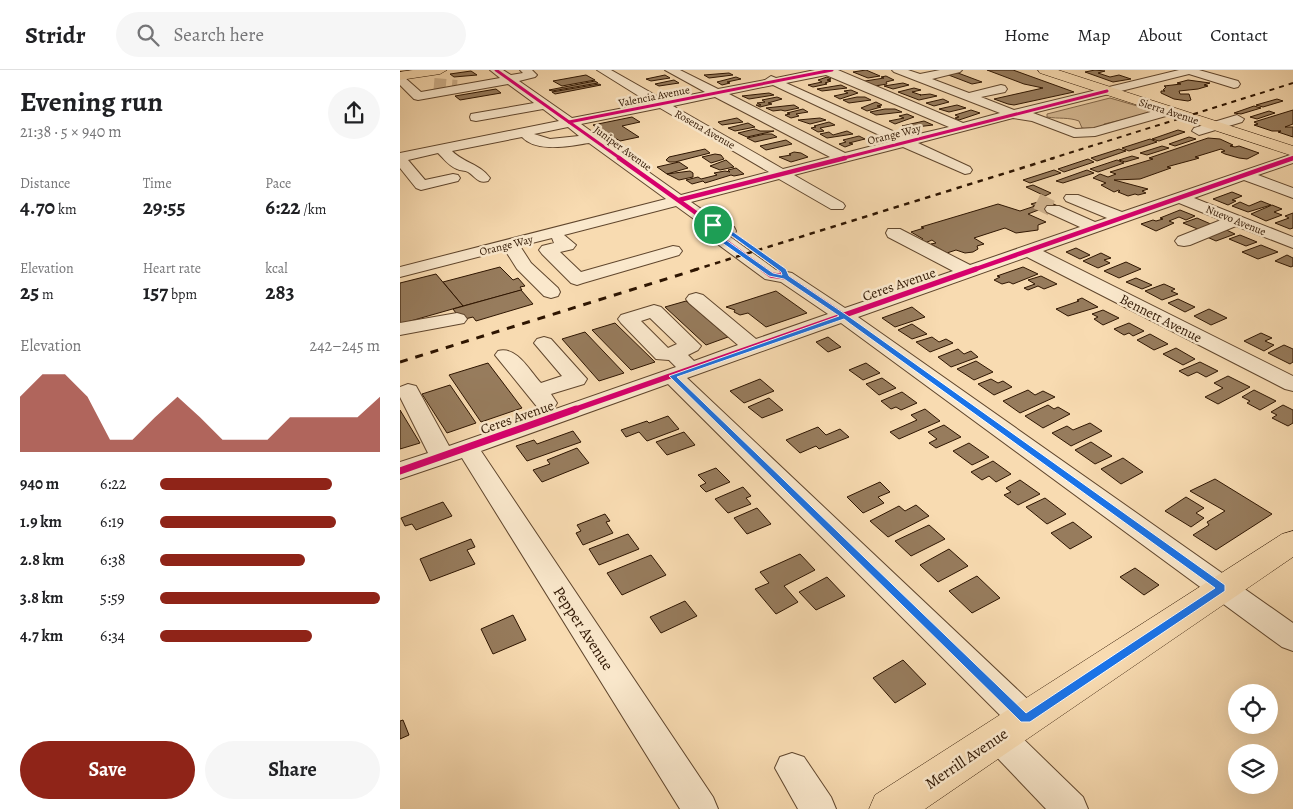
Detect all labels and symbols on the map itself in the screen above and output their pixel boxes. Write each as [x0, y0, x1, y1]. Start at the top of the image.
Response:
street label: Valencia Avenue [616, 82, 691, 111]
street label: Sierra Avenue [1137, 95, 1201, 128]
street label: Rosena Avenue [672, 106, 738, 153]
street label: Orange Way [866, 121, 923, 148]
street label: Juniper Avenue [591, 122, 655, 175]
street label: Nuevo Avenue [1203, 202, 1268, 239]
pin [692, 204, 734, 246]
street label: Orange Way [478, 232, 535, 259]
street label: Ceres Avenue [860, 263, 938, 306]
street label: Bennett Avenue [1116, 290, 1205, 347]
street label: Ceres Avenue [478, 396, 556, 439]
street label: Pepper Avenue [548, 582, 619, 675]
street label: Merrill Avenue [921, 723, 1012, 795]

